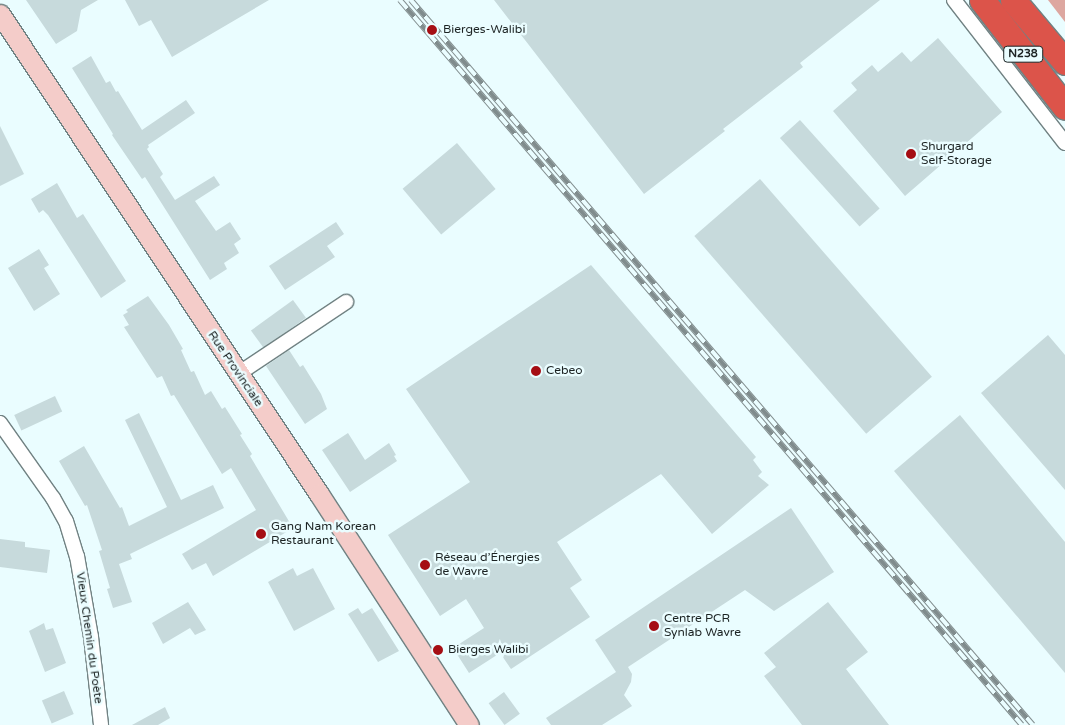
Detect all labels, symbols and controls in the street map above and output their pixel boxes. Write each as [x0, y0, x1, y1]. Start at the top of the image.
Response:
marker: Bierges-Walibi [425, 23, 439, 37]
place label: Bierges-Walibi [443, 23, 525, 37]
road number: N238 [1003, 46, 1043, 62]
place label: Shurgard Self-Storage [921, 140, 992, 168]
marker: Shurgard Self-Storage [905, 148, 917, 160]
street label: Rue Provinciale [204, 329, 266, 409]
place label: Cebeo [546, 364, 583, 378]
marker: Cebeo [530, 365, 542, 377]
place label: Gang Nam Korean Restaurant [271, 520, 376, 548]
marker: Gang Nam Korean Restaurant [255, 528, 267, 540]
place label: Réseau d’Énergies de Wavre [435, 551, 540, 579]
marker: Réseau d’Énergies de Wavre [419, 559, 431, 571]
street label: Vieux Chemin du Poète [73, 571, 105, 705]
place label: Centre PCR Synlab Wavre [664, 612, 741, 640]
marker: Centre PCR Synlab Wavre [648, 620, 660, 632]
place label: Bierges Walibi [448, 643, 529, 657]
marker: Bierges Walibi [432, 644, 444, 656]

